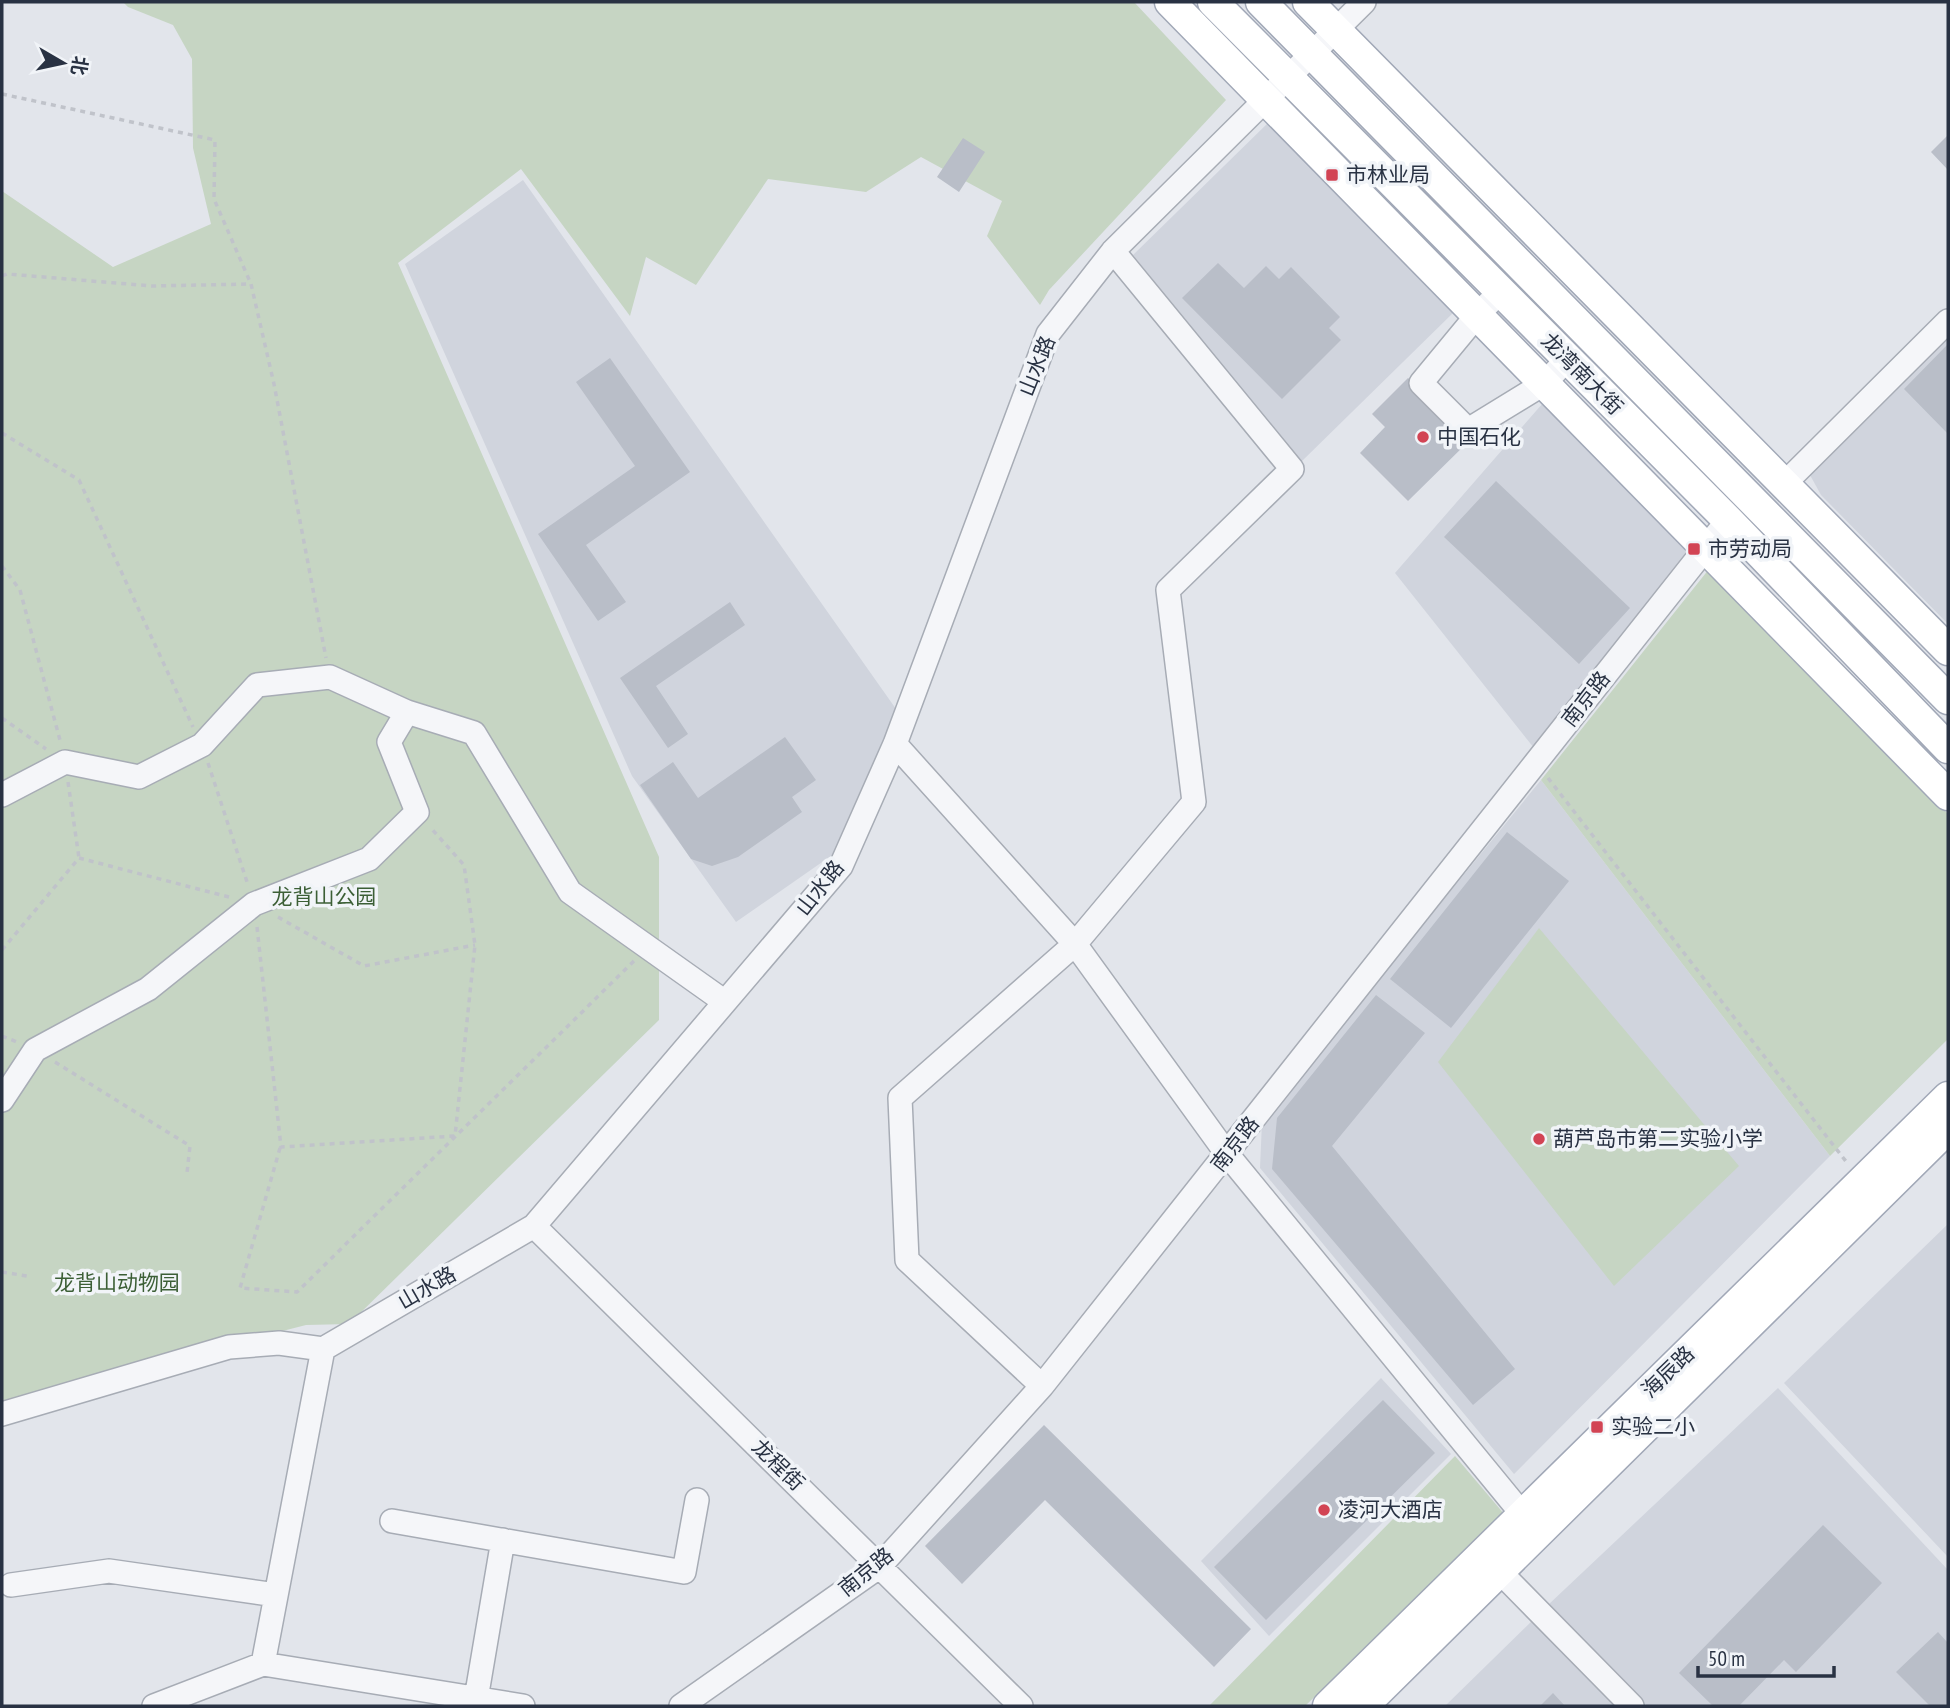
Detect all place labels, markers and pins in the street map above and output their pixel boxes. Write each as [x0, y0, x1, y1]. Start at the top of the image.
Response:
place label: 市林业局 [1346, 161, 1430, 188]
marker: 市林业局 [1324, 167, 1340, 183]
place label: 中国石化 [1437, 423, 1521, 450]
marker: 中国石化 [1415, 429, 1431, 445]
place label: 市劳动局 [1708, 535, 1792, 562]
marker: 市劳动局 [1686, 541, 1702, 557]
place label: 葫芦岛市第二实验小学 [1553, 1125, 1763, 1152]
marker: 葫芦岛市第二实验小学 [1531, 1131, 1547, 1147]
place label: 实验二小 [1611, 1413, 1695, 1440]
marker: 实验二小 [1589, 1419, 1605, 1435]
place label: 凌河大酒店 [1338, 1496, 1443, 1523]
marker: 凌河大酒店 [1316, 1502, 1332, 1518]

